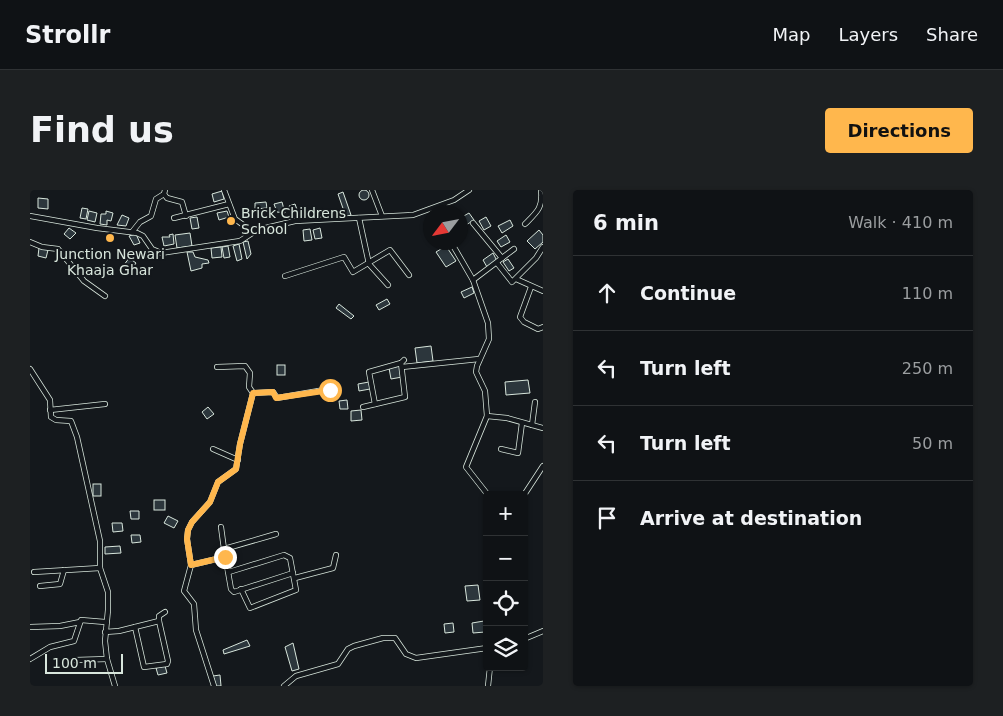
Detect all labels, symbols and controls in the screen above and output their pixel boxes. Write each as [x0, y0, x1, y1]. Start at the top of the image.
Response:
text: Strollr [25, 21, 110, 49]
text: Map [772, 24, 810, 45]
text: Layers [838, 24, 898, 45]
text: Share [926, 24, 978, 45]
button: Directions [825, 108, 973, 153]
text: Find us [30, 110, 174, 150]
place label: Brick Childrens School [241, 205, 346, 237]
north arrow [423, 205, 468, 250]
text: 6 min [593, 211, 659, 235]
text: Walk · 410 m [848, 213, 953, 232]
marker: Brick Childrens School [225, 215, 237, 227]
marker: Junction Newari Khaaja Ghar [104, 232, 116, 244]
place label: Junction Newari Khaaja Ghar [54, 246, 165, 278]
icon: ahead [593, 279, 621, 307]
text: Continue [640, 282, 736, 304]
text: 110 m [902, 284, 953, 303]
icon: left [593, 354, 621, 382]
text: Turn left [640, 357, 731, 379]
text: 250 m [902, 359, 953, 378]
route start [319, 379, 342, 402]
icon: left [593, 429, 621, 457]
text: Turn left [640, 432, 731, 454]
text: 50 m [912, 434, 953, 453]
map controls [483, 491, 528, 671]
button: + [483, 491, 528, 536]
icon: arrive [593, 504, 621, 532]
text: Arrive at destination [640, 507, 862, 529]
button: − [483, 536, 528, 581]
route end [214, 546, 237, 569]
button: locate [483, 581, 528, 626]
button: layers [483, 626, 528, 671]
scale bar [45, 651, 122, 674]
text: 100 m [52, 655, 97, 671]

